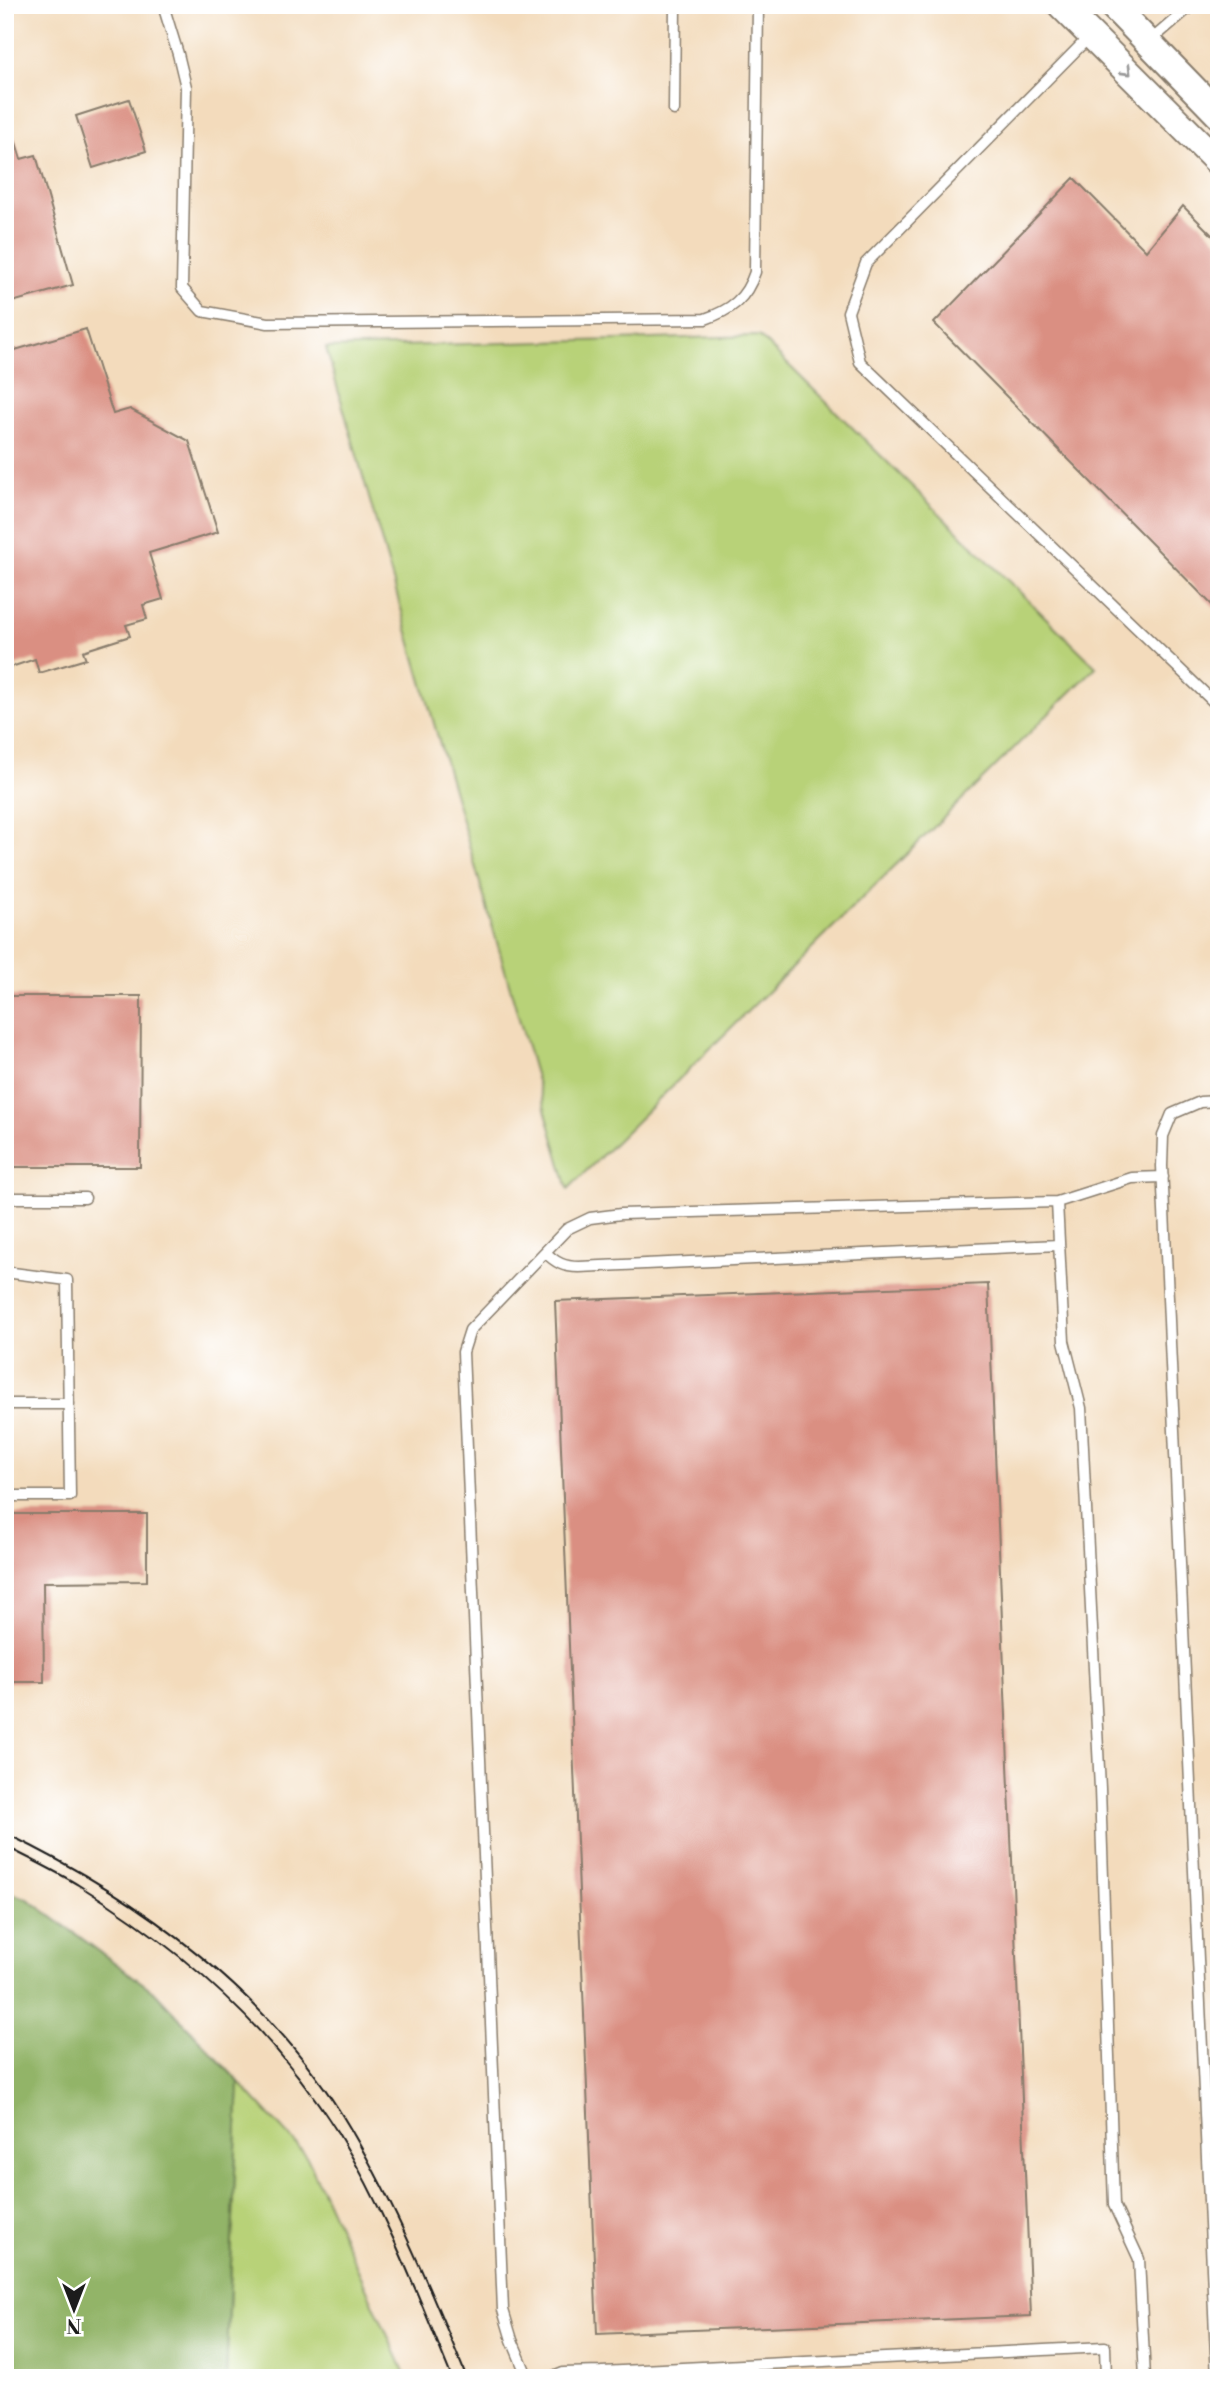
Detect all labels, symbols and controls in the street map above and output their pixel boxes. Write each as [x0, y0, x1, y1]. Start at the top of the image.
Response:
one-way arrow [1118, 63, 1131, 76]
north arrow [38, 2274, 108, 2344]
text: N [66, 2313, 82, 2337]

